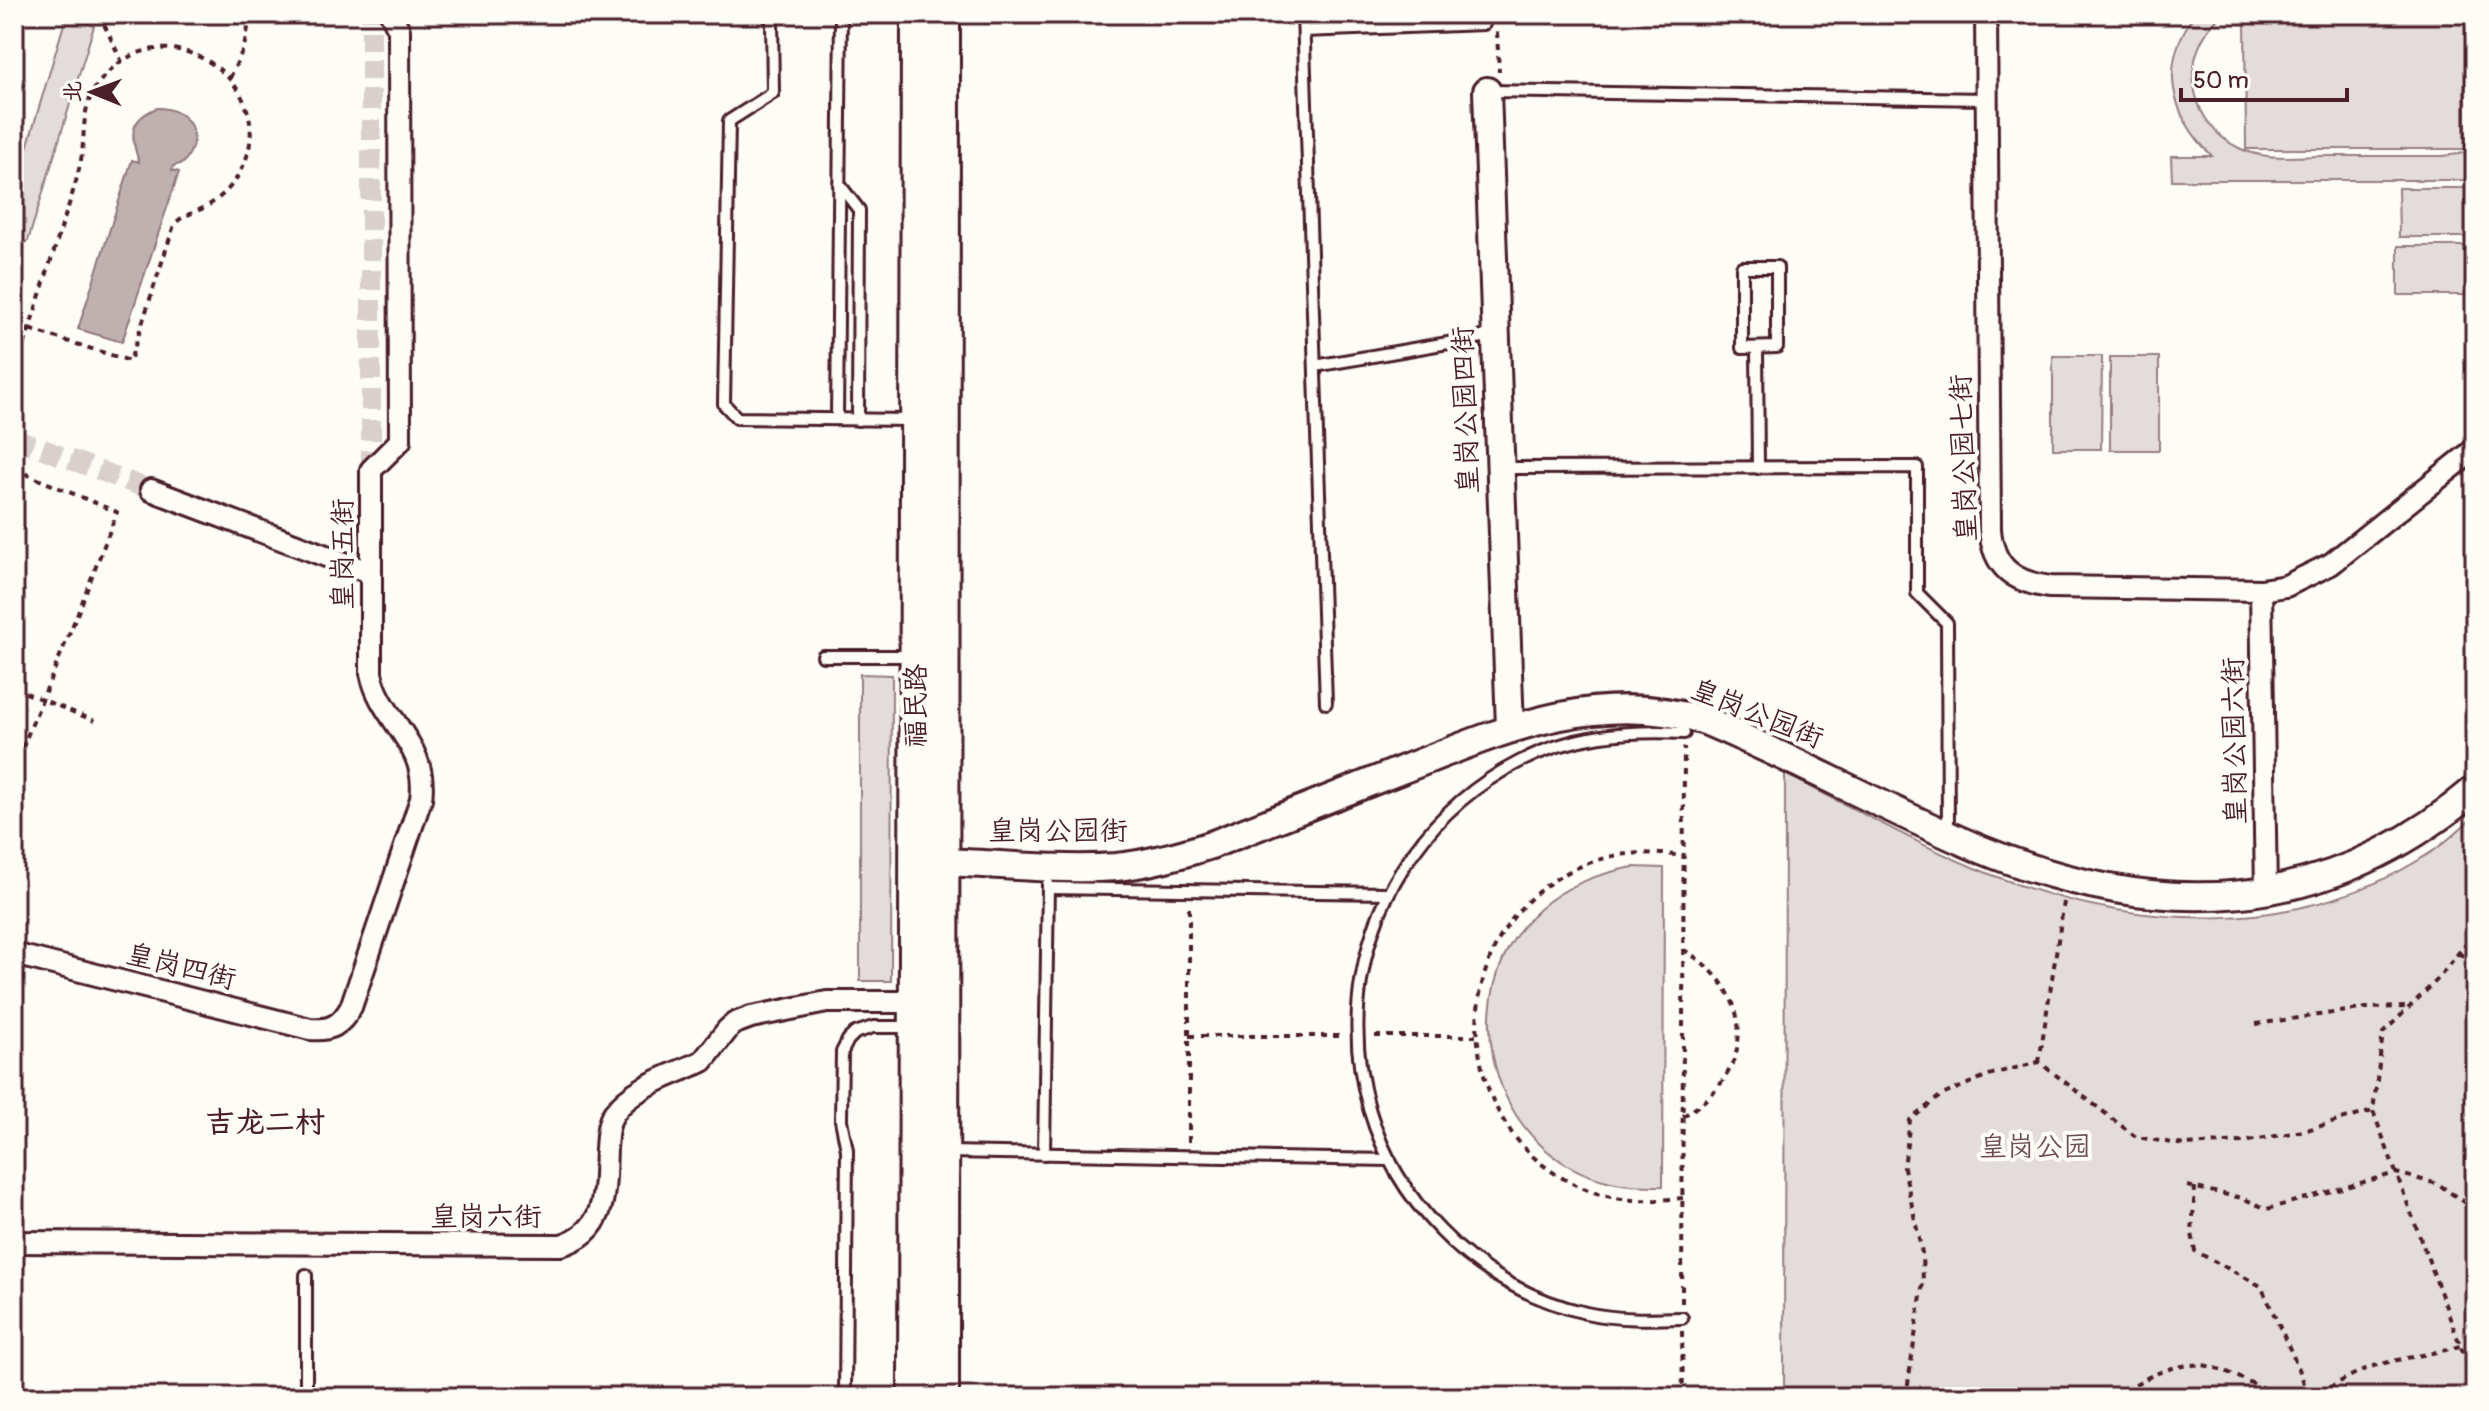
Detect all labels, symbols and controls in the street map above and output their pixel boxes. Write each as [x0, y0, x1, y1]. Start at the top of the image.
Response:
north arrow [52, 52, 132, 132]
scale bar [2181, 52, 2347, 102]
text: 50 m [2193, 66, 2249, 95]
text: 北 [59, 80, 87, 103]
street label: 皇岗公园四街 [1446, 325, 1486, 495]
street label: 皇岗公园七街 [1944, 373, 1984, 543]
street label: 皇岗五街 [326, 498, 361, 610]
street label: 皇岗公园六街 [2216, 657, 2254, 825]
street label: 福民路 [899, 664, 934, 748]
street label: 皇岗公园街 [1686, 672, 1828, 756]
street label: 皇岗公园街 [988, 814, 1128, 849]
street label: 皇岗四街 [122, 936, 240, 998]
district label: 吉龙二村 [205, 1104, 325, 1141]
park label: 皇岗公园 [1979, 1130, 2091, 1165]
street label: 皇岗六街 [430, 1200, 542, 1235]

